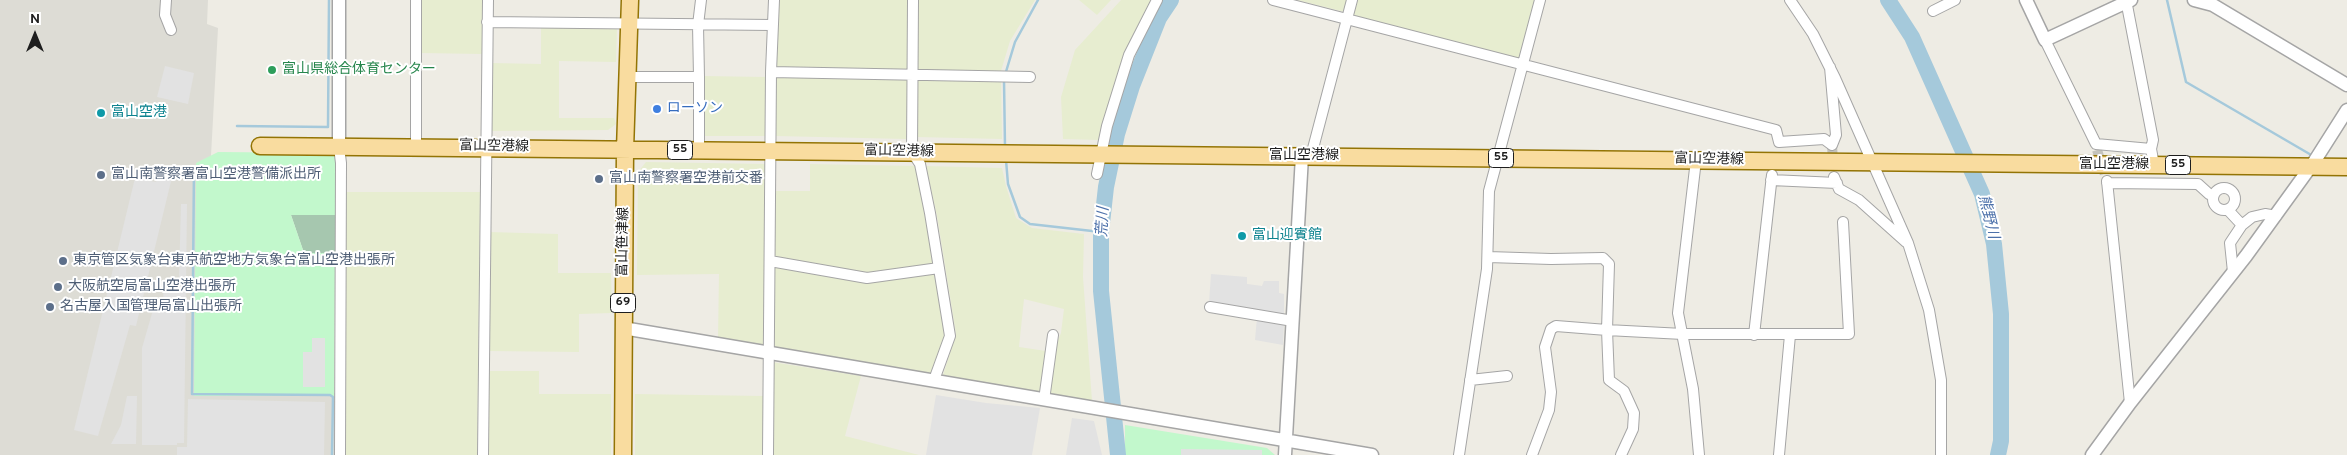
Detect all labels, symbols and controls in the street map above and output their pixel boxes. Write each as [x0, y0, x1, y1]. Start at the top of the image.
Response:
north arrow [10, 10, 60, 60]
text: N [30, 11, 40, 28]
place label: 富山県総合体育センター [282, 62, 436, 78]
marker: 富山県総合体育センター [266, 64, 278, 76]
place label: ローソン [667, 101, 723, 117]
marker: ローソン [651, 103, 663, 115]
place label: 富山空港 [111, 105, 167, 121]
marker: 富山空港 [95, 107, 107, 119]
street label: 富山空港線 [459, 138, 529, 156]
road number: 55 [668, 140, 692, 160]
street label: 富山空港線 [864, 143, 934, 161]
street label: 富山空港線 [1269, 148, 1339, 164]
road number: 55 [1488, 148, 1514, 168]
street label: 富山空港線 [1674, 151, 1744, 169]
road number: 55 [2166, 156, 2190, 174]
street label: 富山空港線 [2079, 157, 2149, 173]
place label: 富山南警察署富山空港警備派出所 [111, 167, 321, 183]
marker: 富山南警察署富山空港警備派出所 [95, 169, 107, 181]
place label: 富山南警察署空港前交番 [609, 171, 763, 187]
marker: 富山南警察署空港前交番 [593, 173, 605, 185]
water label: 熊野川 [1973, 193, 2001, 241]
street label: 富山笹津線 [615, 207, 633, 277]
water label: 荒川 [1094, 207, 1114, 237]
place label: 富山迎賓館 [1252, 228, 1322, 244]
marker: 富山迎賓館 [1236, 230, 1248, 242]
place label: 東京管区気象台東京航空地方気象台富山空港出張所 [73, 253, 395, 269]
marker: 東京管区気象台東京航空地方気象台富山空港出張所 [57, 255, 69, 267]
place label: 大阪航空局富山空港出張所 [68, 279, 236, 295]
marker: 大阪航空局富山空港出張所 [52, 281, 64, 293]
road number: 69 [610, 294, 636, 312]
place label: 名古屋入国管理局富山出張所 [60, 299, 242, 315]
marker: 名古屋入国管理局富山出張所 [44, 301, 56, 313]

